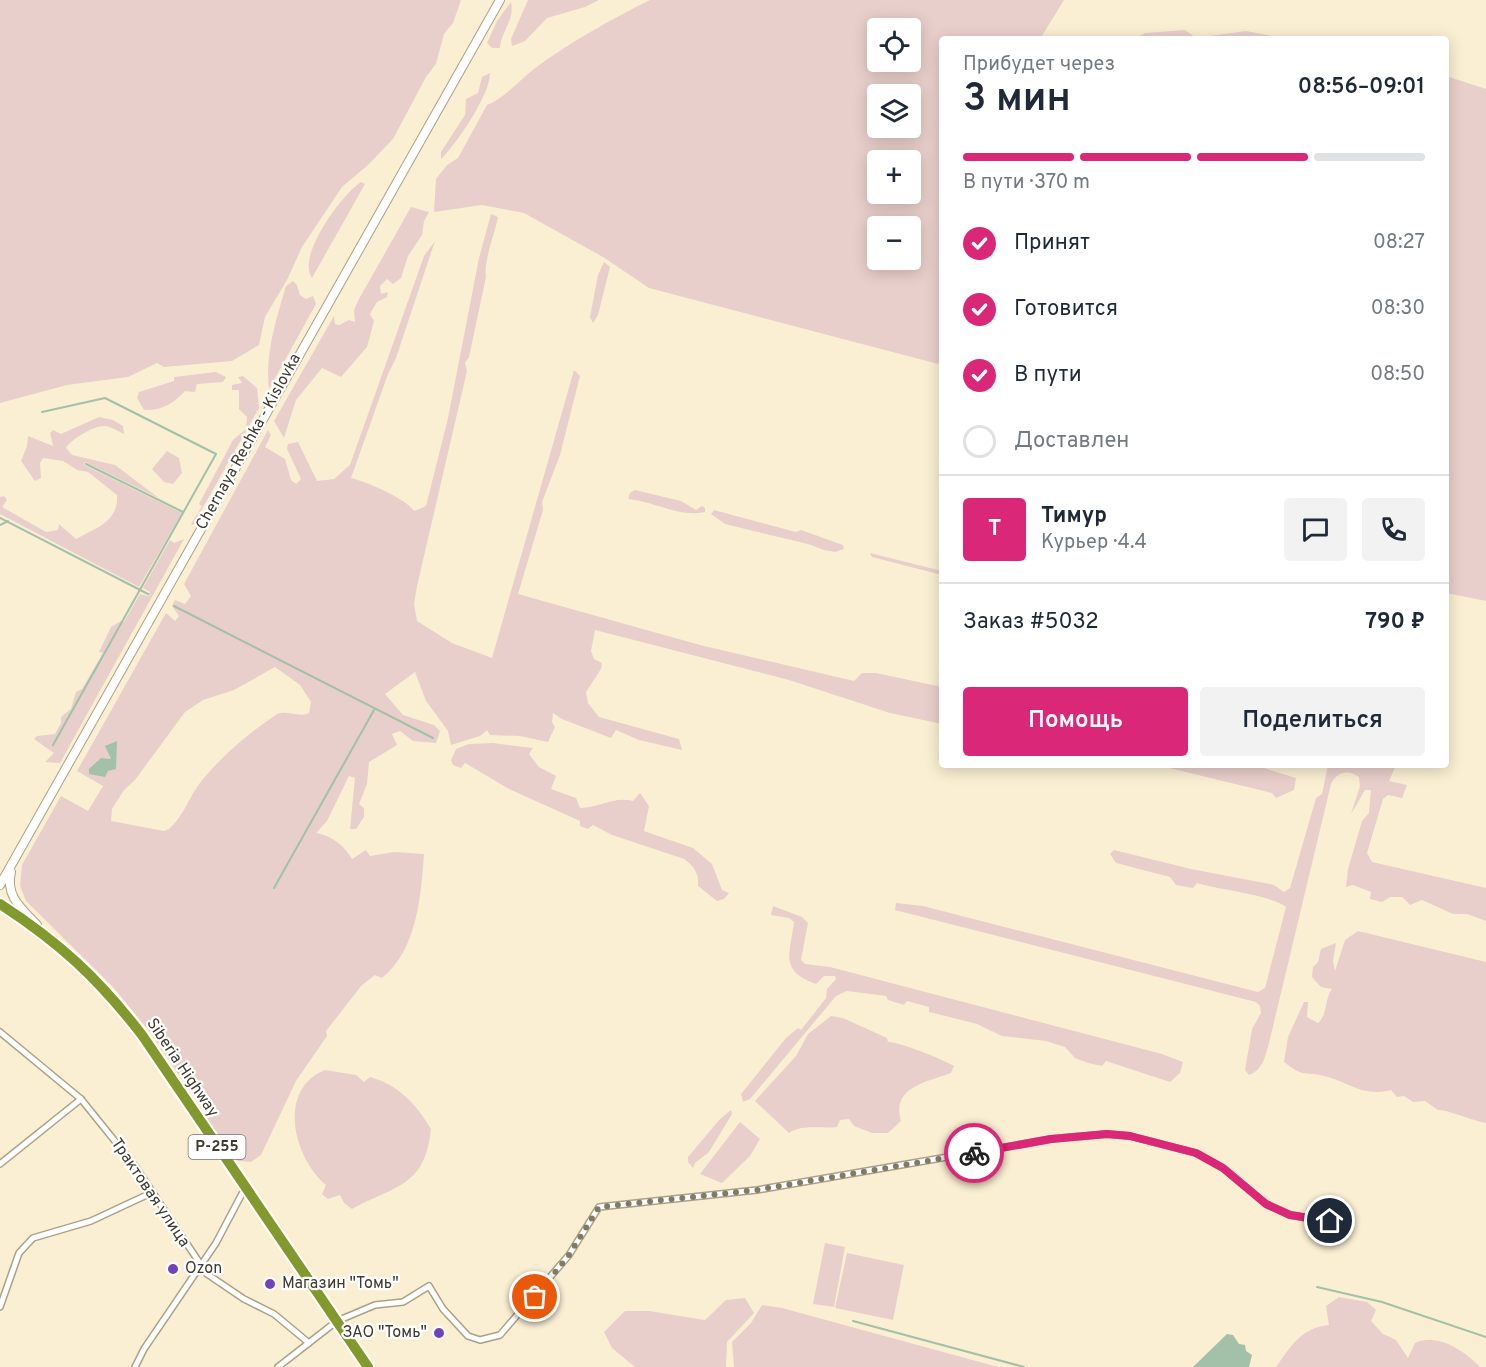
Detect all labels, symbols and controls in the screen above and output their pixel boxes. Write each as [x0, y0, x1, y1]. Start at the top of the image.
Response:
map controls [867, 18, 921, 270]
button: locate [867, 18, 921, 72]
text: Прибудет через [963, 52, 1115, 78]
text: 08:56–09:01 [1298, 74, 1425, 101]
text: 3 мин [963, 76, 1071, 125]
button: layers [867, 84, 921, 138]
button: + [867, 150, 921, 204]
text: В пути · 370 m [963, 170, 1090, 196]
button: − [867, 216, 921, 270]
icon: check [963, 227, 996, 260]
text: Принят [1014, 230, 1090, 257]
text: 08:27 [1373, 230, 1425, 256]
icon: check [963, 293, 996, 326]
text: Готовится [1014, 296, 1118, 323]
text: 08:30 [1371, 296, 1425, 322]
street label: Chernaya Rechka - Kislovka [192, 350, 306, 534]
icon: check [963, 359, 996, 392]
text: В пути [1014, 362, 1082, 389]
text: 08:50 [1370, 362, 1425, 388]
text: Доставлен [1014, 428, 1129, 455]
button: chat [1284, 498, 1347, 561]
button: phone [1362, 498, 1425, 561]
text: Тимур [1041, 503, 1107, 530]
text: Т [988, 516, 1001, 543]
text: Курьер · 4.4 [1041, 530, 1147, 556]
text: Заказ #5032 [963, 609, 1099, 636]
text: 790 ₽ [1365, 609, 1425, 636]
button: Помощь [963, 687, 1188, 756]
button: Поделиться [1200, 687, 1425, 756]
street label: Siberia Highway [141, 1015, 223, 1121]
courier [944, 1123, 1004, 1183]
street label: Трактовая улица [106, 1135, 194, 1251]
road number: Р-255 [188, 1135, 246, 1159]
icon: bike [958, 1137, 991, 1170]
pin [1304, 1195, 1355, 1246]
icon: home [1313, 1204, 1346, 1237]
place label: Ozon [185, 1259, 222, 1279]
marker: Ozon [166, 1262, 180, 1276]
pin [509, 1271, 560, 1322]
place label: Магазин "Томь" [282, 1274, 399, 1294]
marker: Магазин "Томь" [263, 1277, 277, 1291]
icon: bag [518, 1280, 551, 1313]
place label: ЗАО "Томь" [342, 1323, 427, 1343]
marker: ЗАО "Томь" [432, 1326, 446, 1340]

